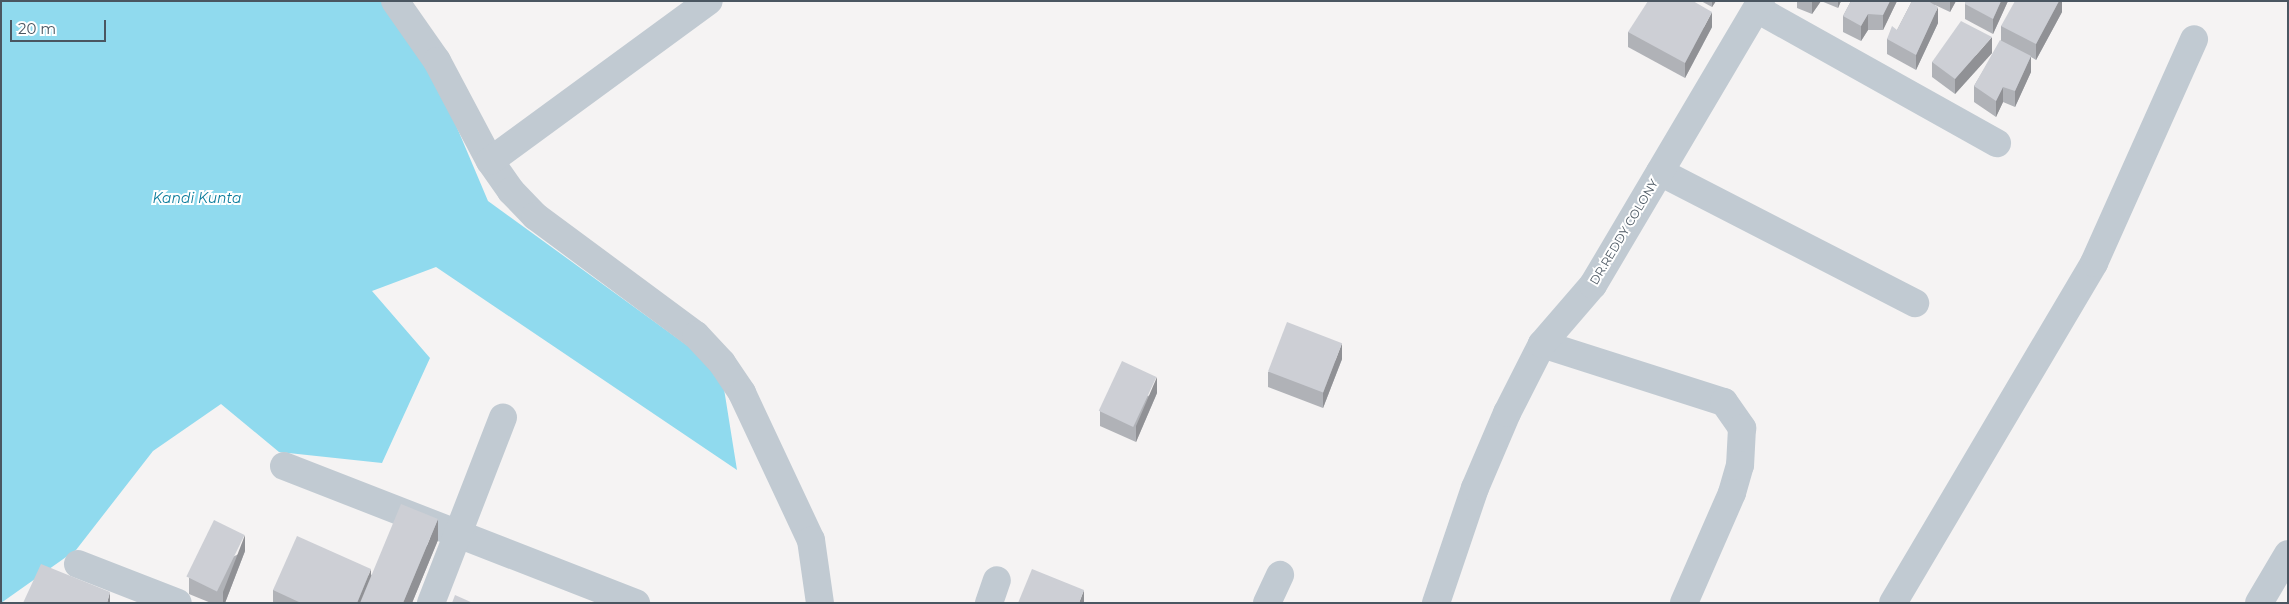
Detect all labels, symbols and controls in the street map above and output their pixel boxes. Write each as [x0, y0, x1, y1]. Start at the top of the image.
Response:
scale bar [12, 10, 109, 42]
text: 20 m [18, 19, 56, 38]
street label: DR.REDDY COLONY [1587, 177, 1661, 287]
water label: Kandi Kunta [153, 190, 241, 206]

